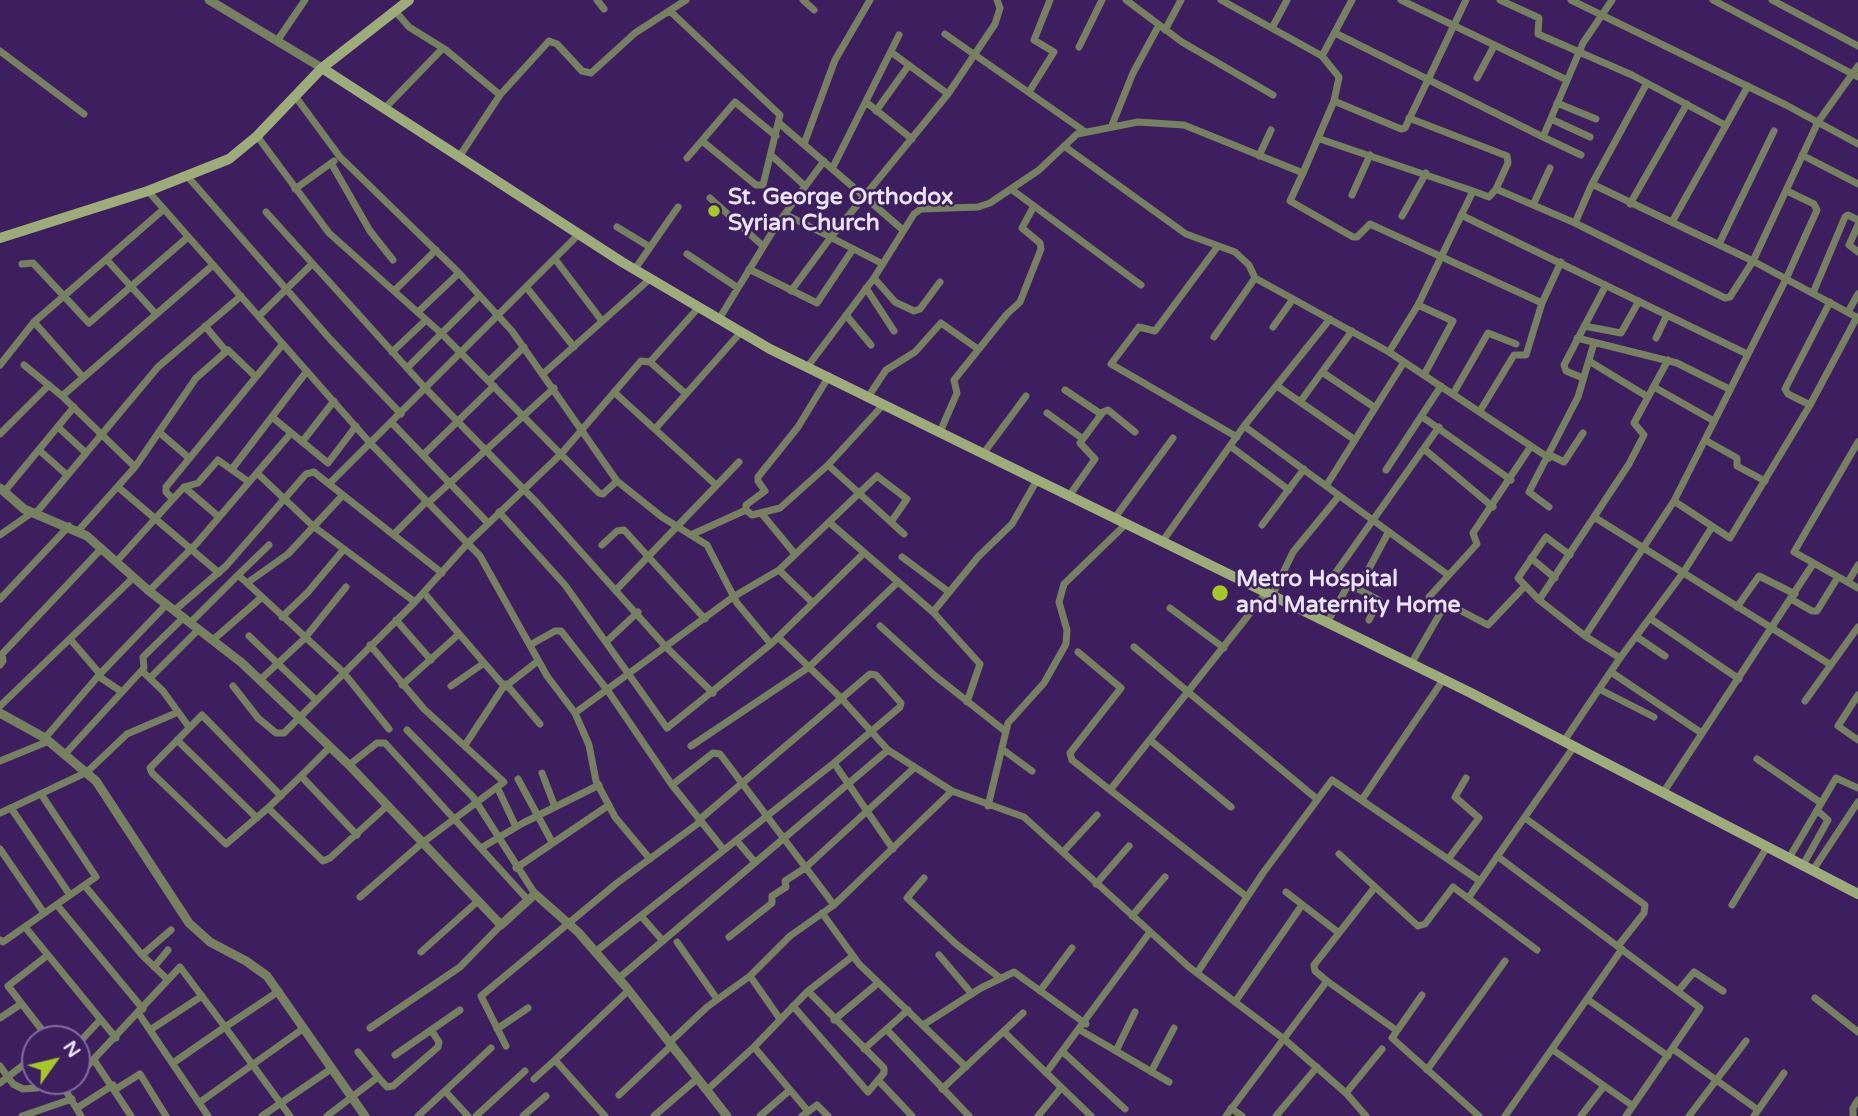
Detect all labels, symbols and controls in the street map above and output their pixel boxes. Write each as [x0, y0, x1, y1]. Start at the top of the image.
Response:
place label: St. George Orthodox Syrian Church [728, 184, 953, 238]
marker: St. George Orthodox Syrian Church [706, 203, 722, 219]
place label: Metro Hospital and Maternity Home [1236, 566, 1461, 620]
marker: Metro Hospital and Maternity Home [1210, 583, 1230, 603]
north arrow [21, 1025, 91, 1095]
text: N [58, 1037, 85, 1062]

